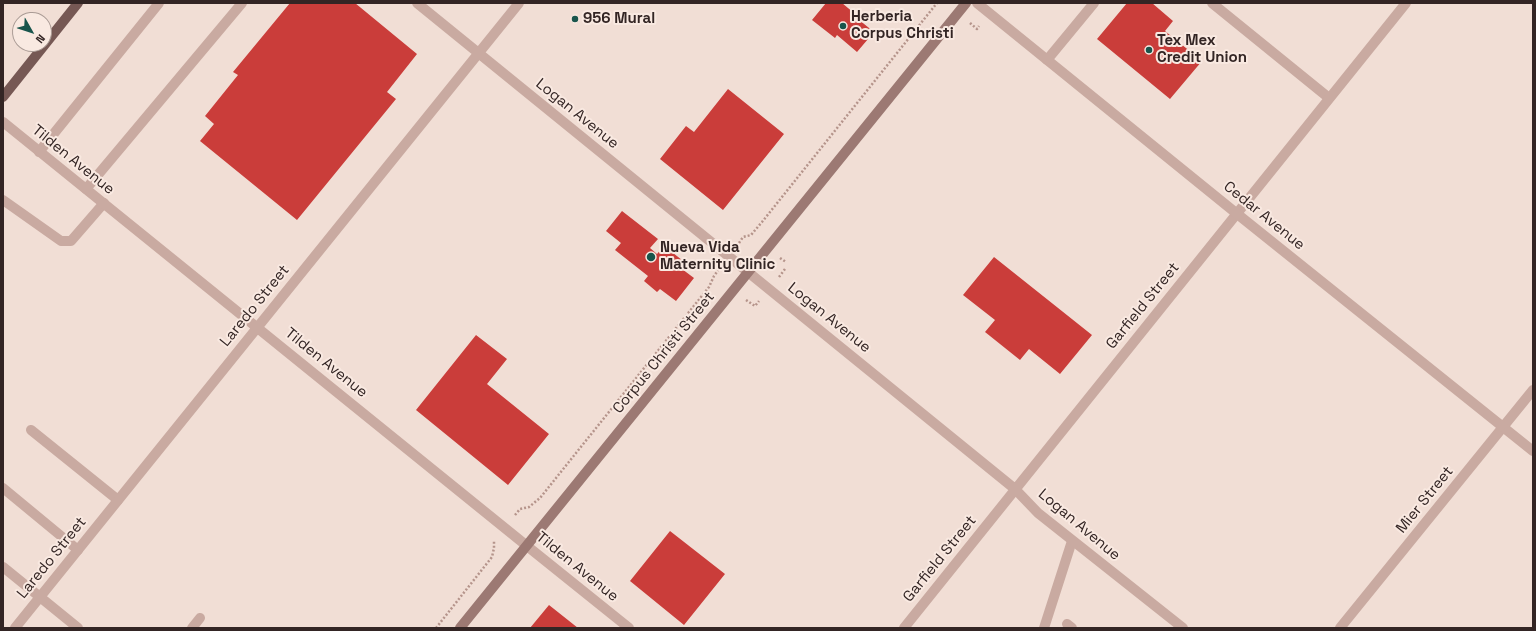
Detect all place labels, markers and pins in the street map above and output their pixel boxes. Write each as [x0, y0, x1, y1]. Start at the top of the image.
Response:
place label: Herberia Corpus Christi [851, 8, 954, 43]
place label: 956 Mural [583, 10, 655, 28]
marker: 956 Mural [570, 14, 580, 24]
marker: Herberia Corpus Christi [838, 21, 848, 31]
place label: Tex Mex Credit Union [1157, 32, 1247, 67]
marker: Tex Mex Credit Union [1144, 45, 1154, 55]
place label: Nueva Vida Maternity Clinic [660, 239, 775, 274]
marker: Nueva Vida Maternity Clinic [645, 251, 657, 263]

